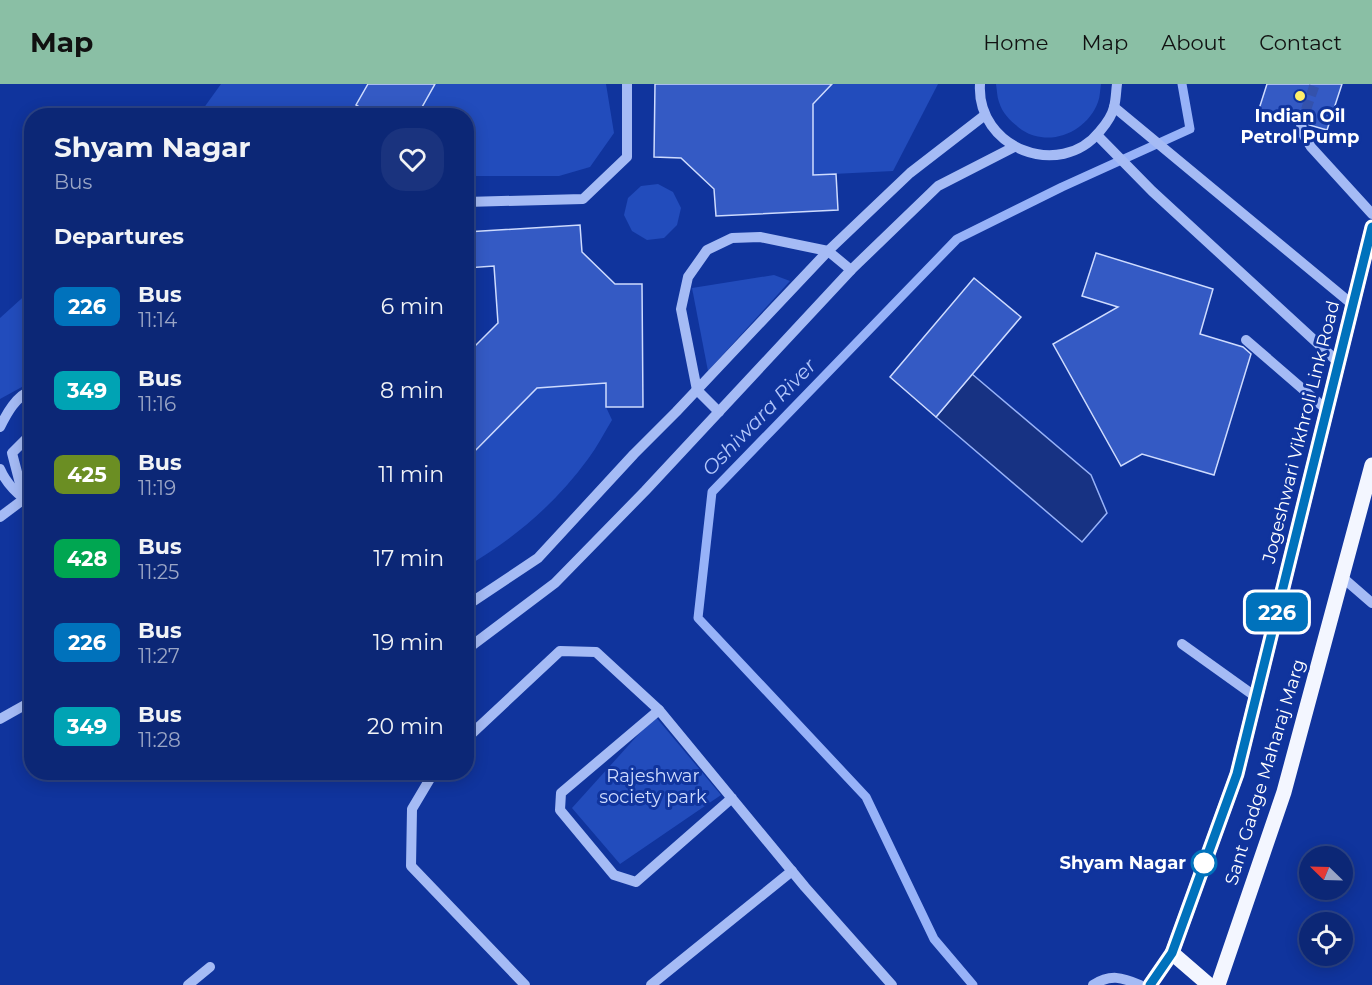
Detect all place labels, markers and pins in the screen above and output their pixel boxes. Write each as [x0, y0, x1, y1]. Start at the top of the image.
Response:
marker: Indian Oil Petrol Pump [1293, 89, 1307, 103]
place label: Indian Oil Petrol Pump [1241, 105, 1359, 148]
marker: Shyam Nagar [1191, 850, 1217, 876]
place label: Shyam Nagar [1060, 852, 1186, 874]

